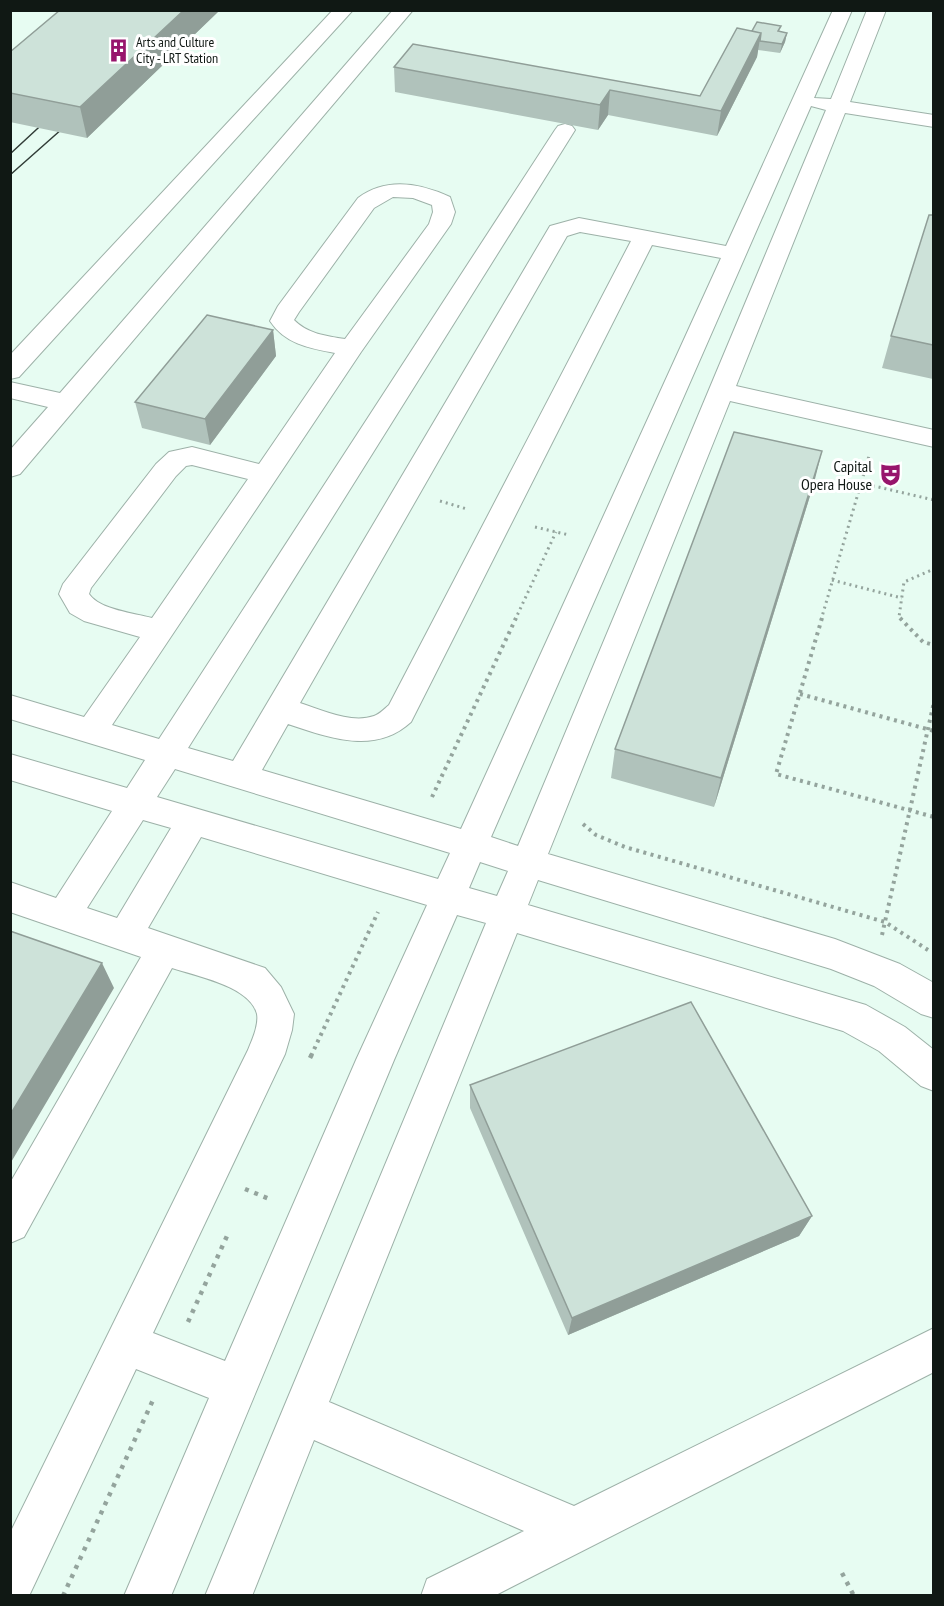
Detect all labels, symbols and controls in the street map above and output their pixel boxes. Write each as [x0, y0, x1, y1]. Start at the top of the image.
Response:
place label: Arts and Culture City - LRT Station [136, 33, 218, 67]
building icon: Arts and Culture City - LRT Station [105, 37, 131, 63]
place label: Capital Opera House [801, 456, 872, 494]
theatre icon: Capital Opera House [877, 462, 903, 488]

